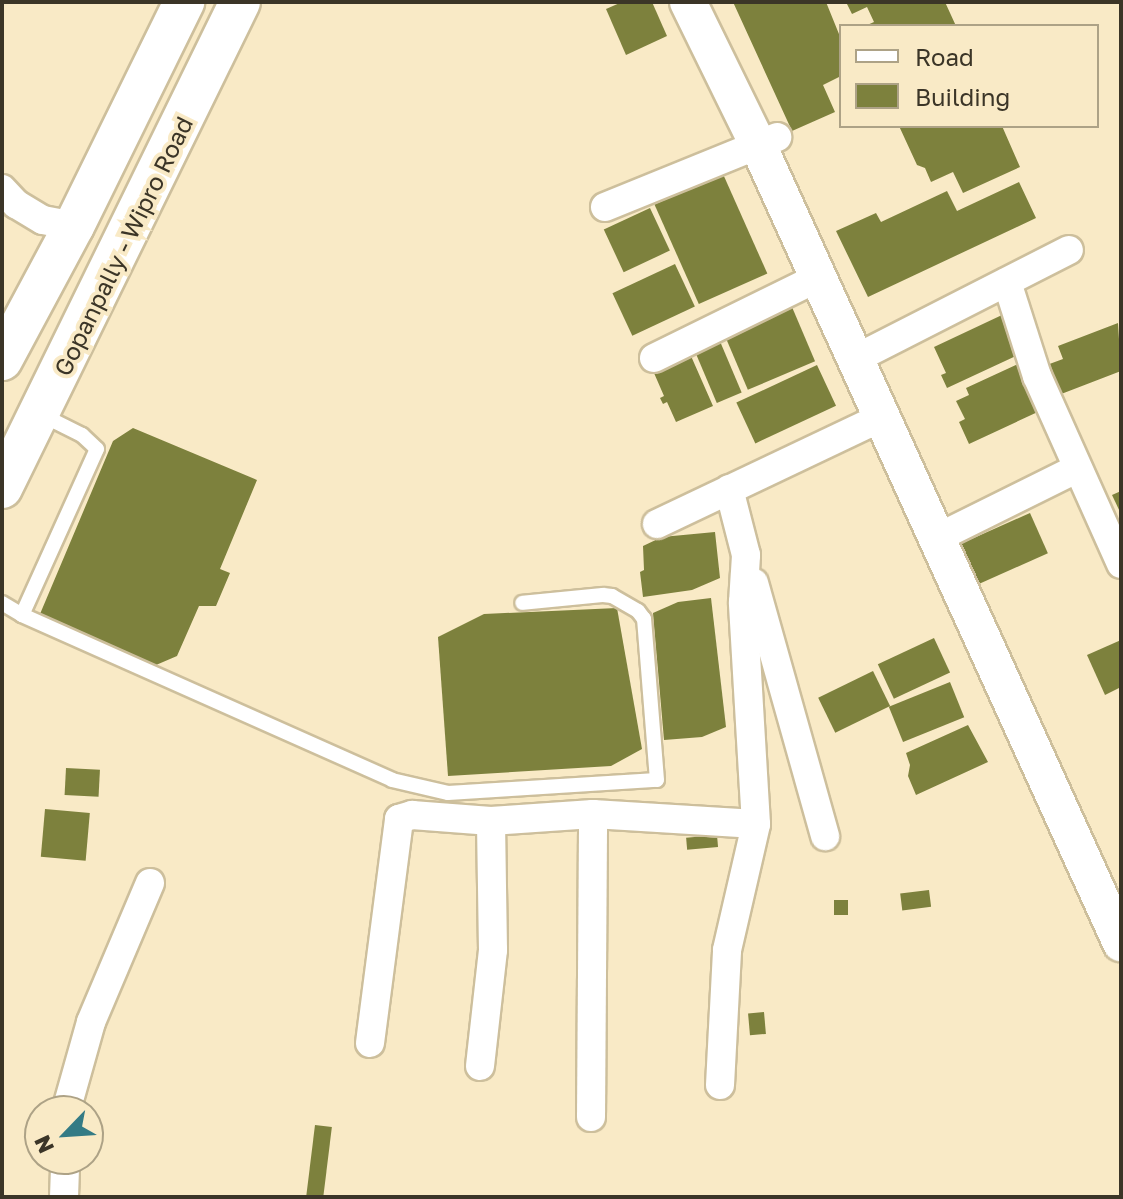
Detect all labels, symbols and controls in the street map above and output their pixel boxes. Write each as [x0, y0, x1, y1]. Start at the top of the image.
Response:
legend [839, 24, 1099, 128]
text: Road [915, 42, 974, 71]
text: Building [915, 82, 1010, 111]
street label: Gopanpally - Wipro Road [48, 112, 198, 380]
north arrow [24, 1095, 104, 1175]
text: N [28, 1131, 59, 1158]

